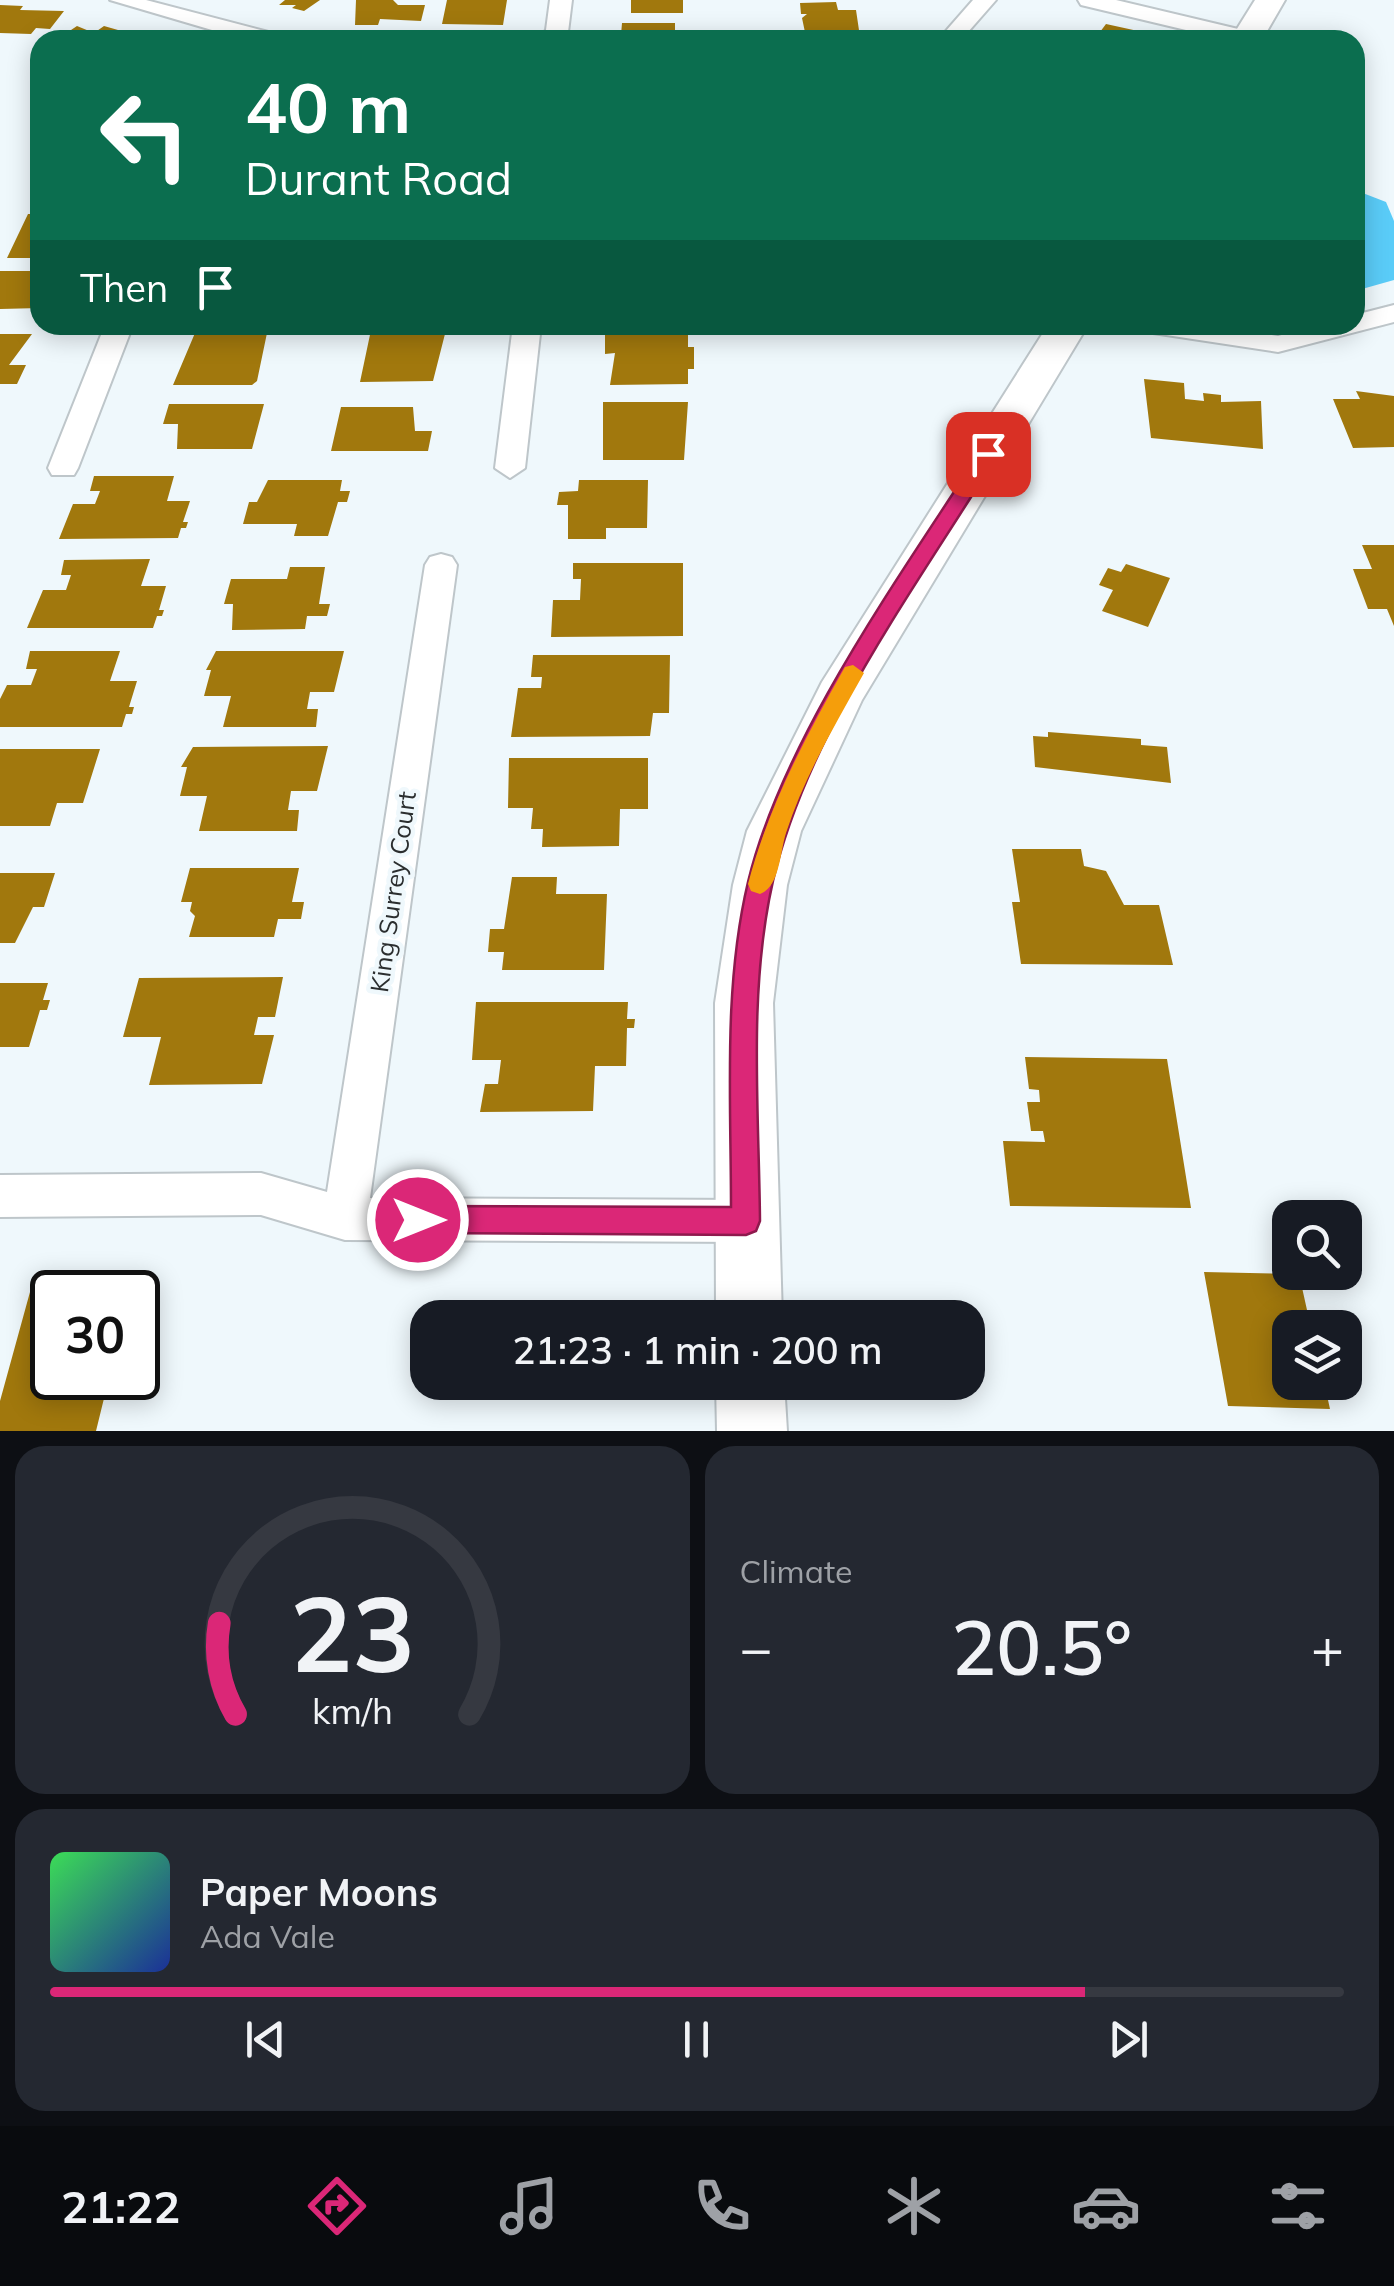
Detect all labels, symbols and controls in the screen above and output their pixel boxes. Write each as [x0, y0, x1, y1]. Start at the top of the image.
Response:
text: 40 m [245, 63, 411, 151]
icon: left [80, 70, 210, 200]
text: Durant Road [245, 150, 512, 206]
icon: arrive [188, 260, 243, 315]
text: Then [80, 264, 168, 312]
pin [946, 412, 1031, 497]
icon: arrive [961, 427, 1016, 482]
street label: King Surrey Court [363, 789, 422, 994]
position arrow [366, 1168, 470, 1272]
map controls [1272, 1200, 1362, 1400]
button: search [1272, 1200, 1362, 1290]
speed limit sign: 30 [30, 1270, 160, 1400]
button: layers [1272, 1310, 1362, 1400]
text: 21:23 · 1 min · 200 m [512, 1326, 883, 1374]
text: Climate [740, 1551, 852, 1591]
text: 23 [290, 1567, 415, 1698]
text: 20.5° [951, 1600, 1132, 1694]
text: − [740, 1613, 773, 1682]
text: + [1311, 1613, 1344, 1682]
text: km/h [312, 1688, 393, 1733]
text: Paper Moons [200, 1868, 438, 1916]
text: Ada Vale [200, 1916, 335, 1956]
icon: previous [238, 2012, 293, 2067]
icon: pause [669, 2012, 724, 2067]
icon: next [1101, 2012, 1156, 2067]
icon: directions [302, 2171, 372, 2241]
icon: music [494, 2171, 564, 2241]
icon: phone [687, 2171, 757, 2241]
icon: climate [879, 2171, 949, 2241]
icon: car [1071, 2171, 1141, 2241]
icon: filters [1263, 2171, 1333, 2241]
text: 21:22 [61, 2178, 180, 2234]

